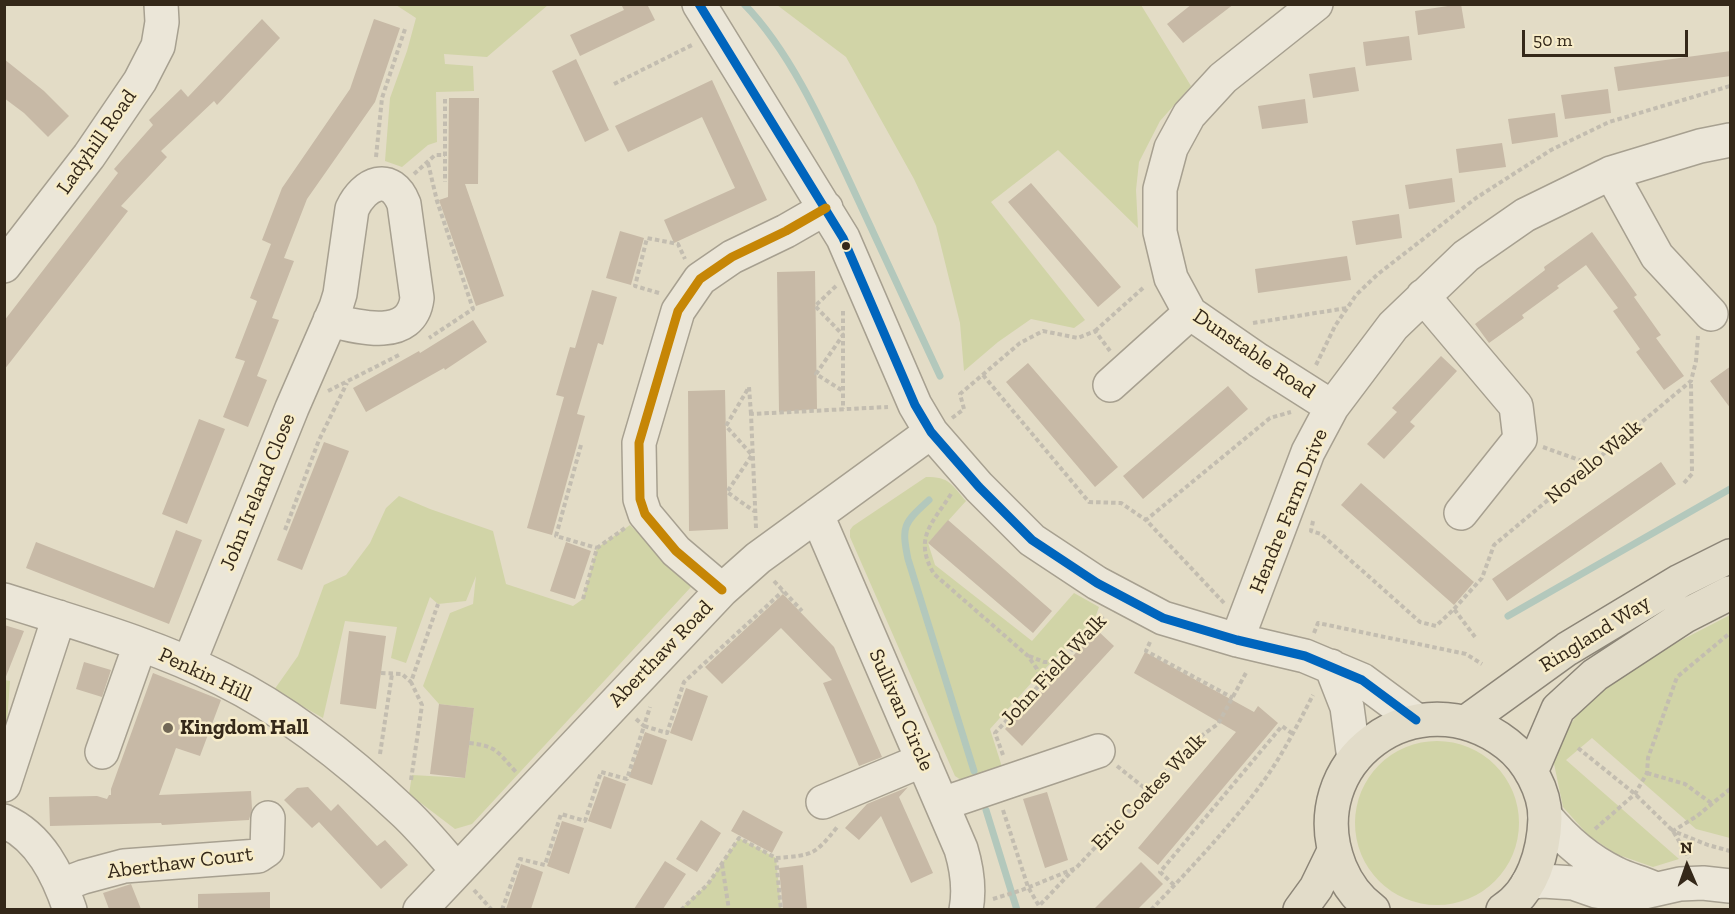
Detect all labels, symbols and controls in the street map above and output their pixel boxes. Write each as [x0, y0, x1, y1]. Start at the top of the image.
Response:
scale bar [1525, 18, 1692, 56]
text: 50 m [1533, 29, 1572, 51]
street label: Ladyhill Road [52, 85, 142, 199]
unlabelled marker [840, 240, 852, 252]
street label: Dunstable Road [1188, 304, 1320, 404]
street label: John Ireland Close [215, 410, 301, 574]
street label: Novello Walk [1541, 415, 1647, 509]
street label: Hendre Farm Drive [1245, 425, 1333, 597]
street label: Ringland Way [1535, 590, 1655, 678]
street label: Aberthaw Road [604, 595, 718, 713]
street label: John Field Walk [996, 609, 1112, 731]
street label: Penkin Hill [154, 642, 256, 708]
street label: Sullivan Circle [863, 645, 939, 775]
place label: Kingdom Hall [180, 715, 308, 741]
marker: Kingdom Hall [161, 721, 175, 735]
street label: Eric Coates Walk [1087, 728, 1211, 856]
north arrow [1657, 836, 1717, 896]
text: N [1680, 838, 1693, 857]
street label: Aberthaw Court [106, 842, 254, 884]

